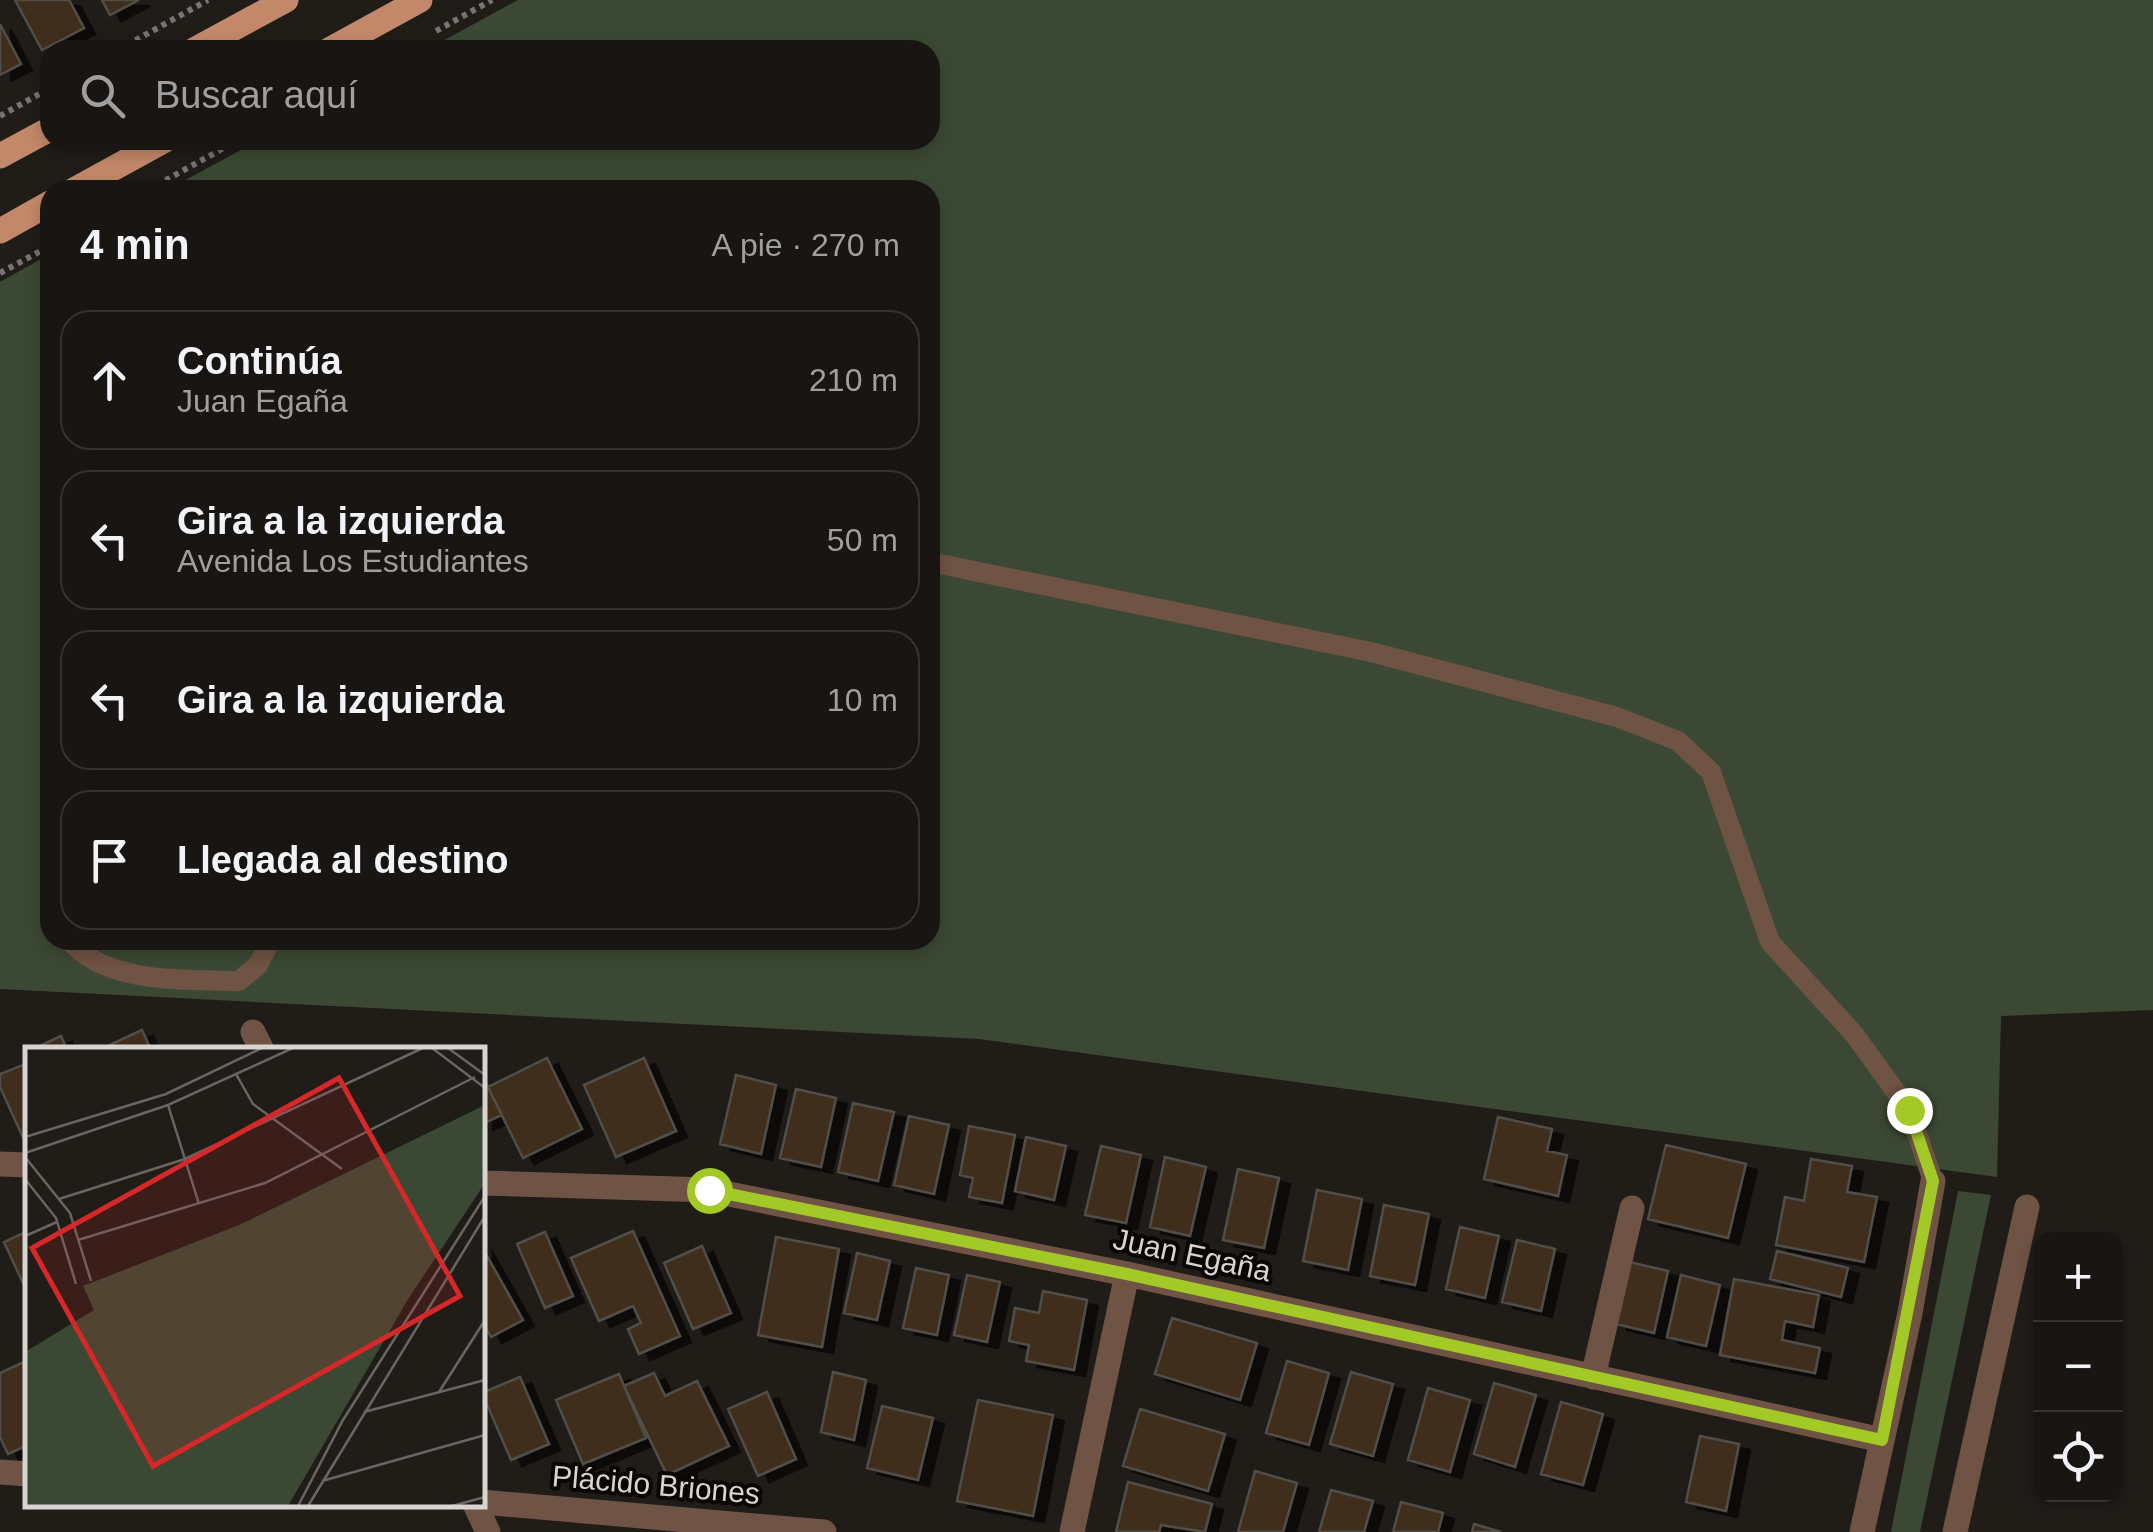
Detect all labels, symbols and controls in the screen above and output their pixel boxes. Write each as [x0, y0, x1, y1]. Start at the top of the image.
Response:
search box [40, 40, 940, 150]
icon: search [75, 68, 130, 123]
text: Buscar aquí [155, 74, 358, 116]
text: 4 min [80, 221, 190, 268]
text: A pie · 270 m [711, 227, 900, 263]
text: Continúa [177, 340, 342, 382]
icon: ahead [82, 353, 137, 408]
text: 210 m [809, 362, 898, 398]
text: Juan Egaña [177, 383, 348, 419]
text: Gira a la izquierda [177, 500, 504, 542]
icon: left [82, 513, 137, 568]
text: 50 m [827, 522, 898, 558]
text: Avenida Los Estudiantes [177, 543, 529, 579]
icon: left [82, 673, 137, 728]
text: Gira a la izquierda [177, 679, 504, 721]
text: 10 m [827, 682, 898, 718]
icon: arrive [82, 833, 137, 888]
text: Llegada al destino [177, 839, 509, 881]
inset map [25, 1047, 485, 1507]
route end [1887, 1088, 1933, 1134]
route start [687, 1168, 733, 1214]
street label: Juan Egaña [1110, 1222, 1274, 1287]
map controls [2033, 1232, 2123, 1502]
button: + [2033, 1232, 2123, 1322]
button: − [2033, 1322, 2123, 1412]
button: locate [2033, 1412, 2123, 1502]
street label: Plácido Briones [551, 1459, 761, 1510]

